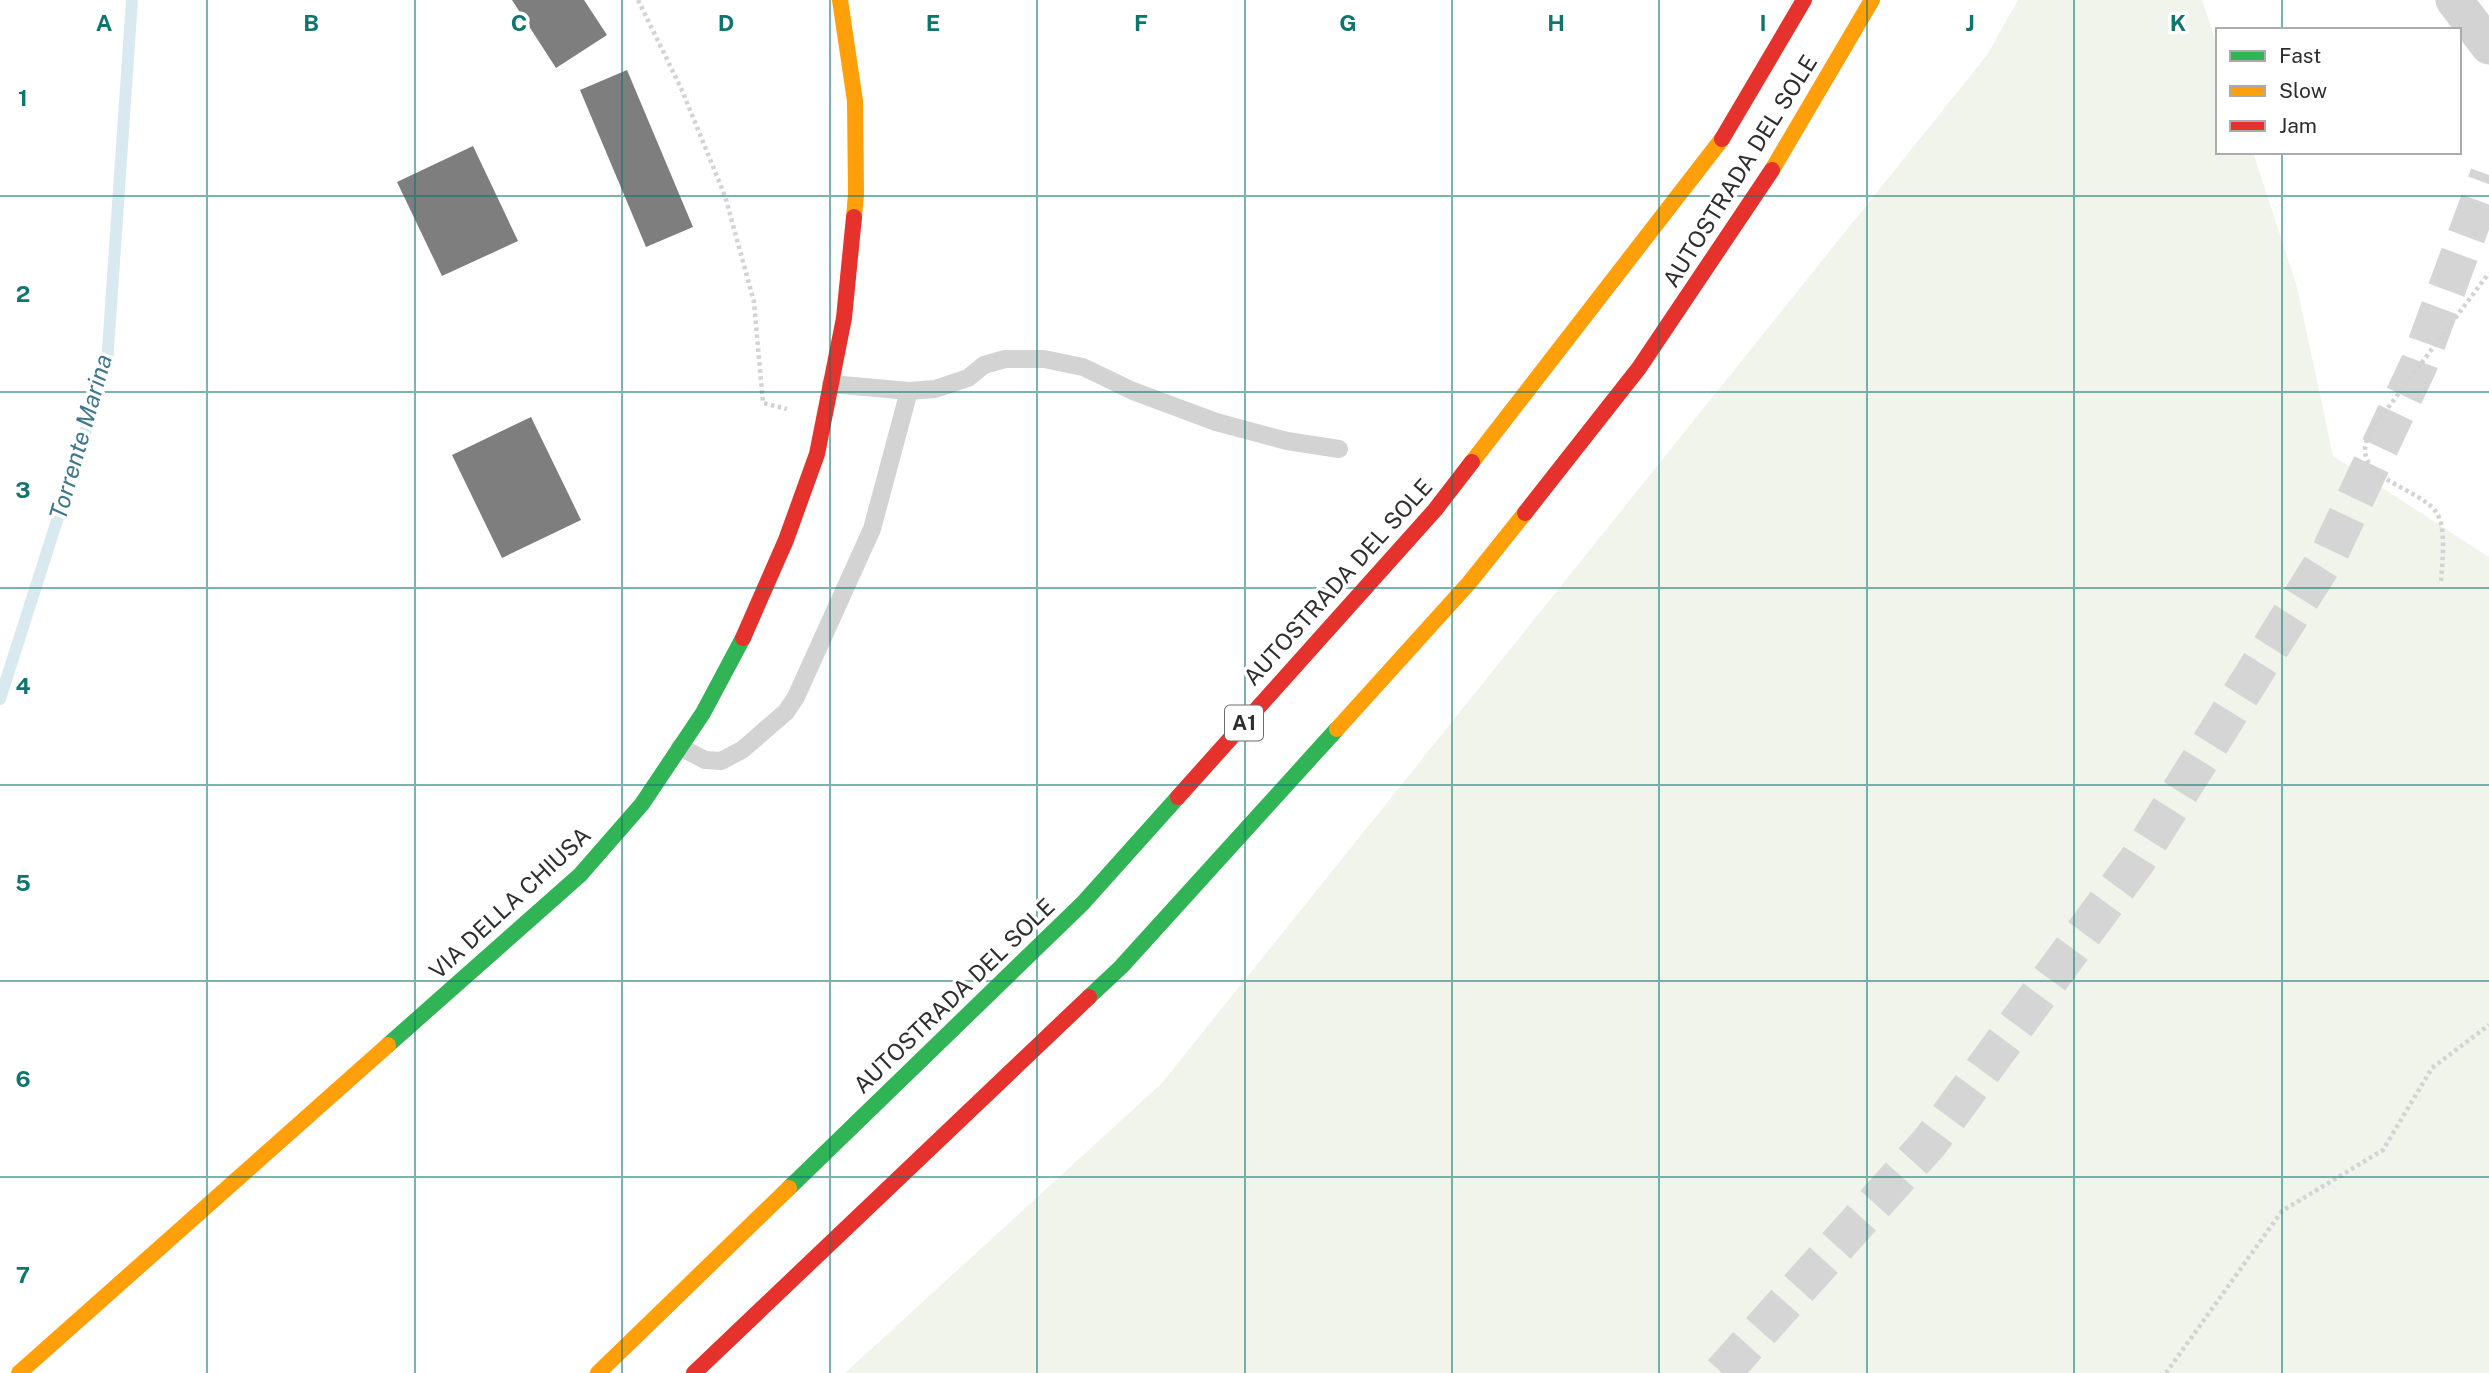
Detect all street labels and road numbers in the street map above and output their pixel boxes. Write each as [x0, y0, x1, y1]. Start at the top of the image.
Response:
street label: AUTOSTRADA DEL SOLE [1657, 50, 1822, 292]
street label: AUTOSTRADA DEL SOLE [1238, 473, 1438, 691]
road number: A1 [1225, 706, 1263, 740]
street label: VIA DELLA CHIUSA [424, 821, 596, 984]
street label: AUTOSTRADA DEL SOLE [848, 893, 1060, 1099]

